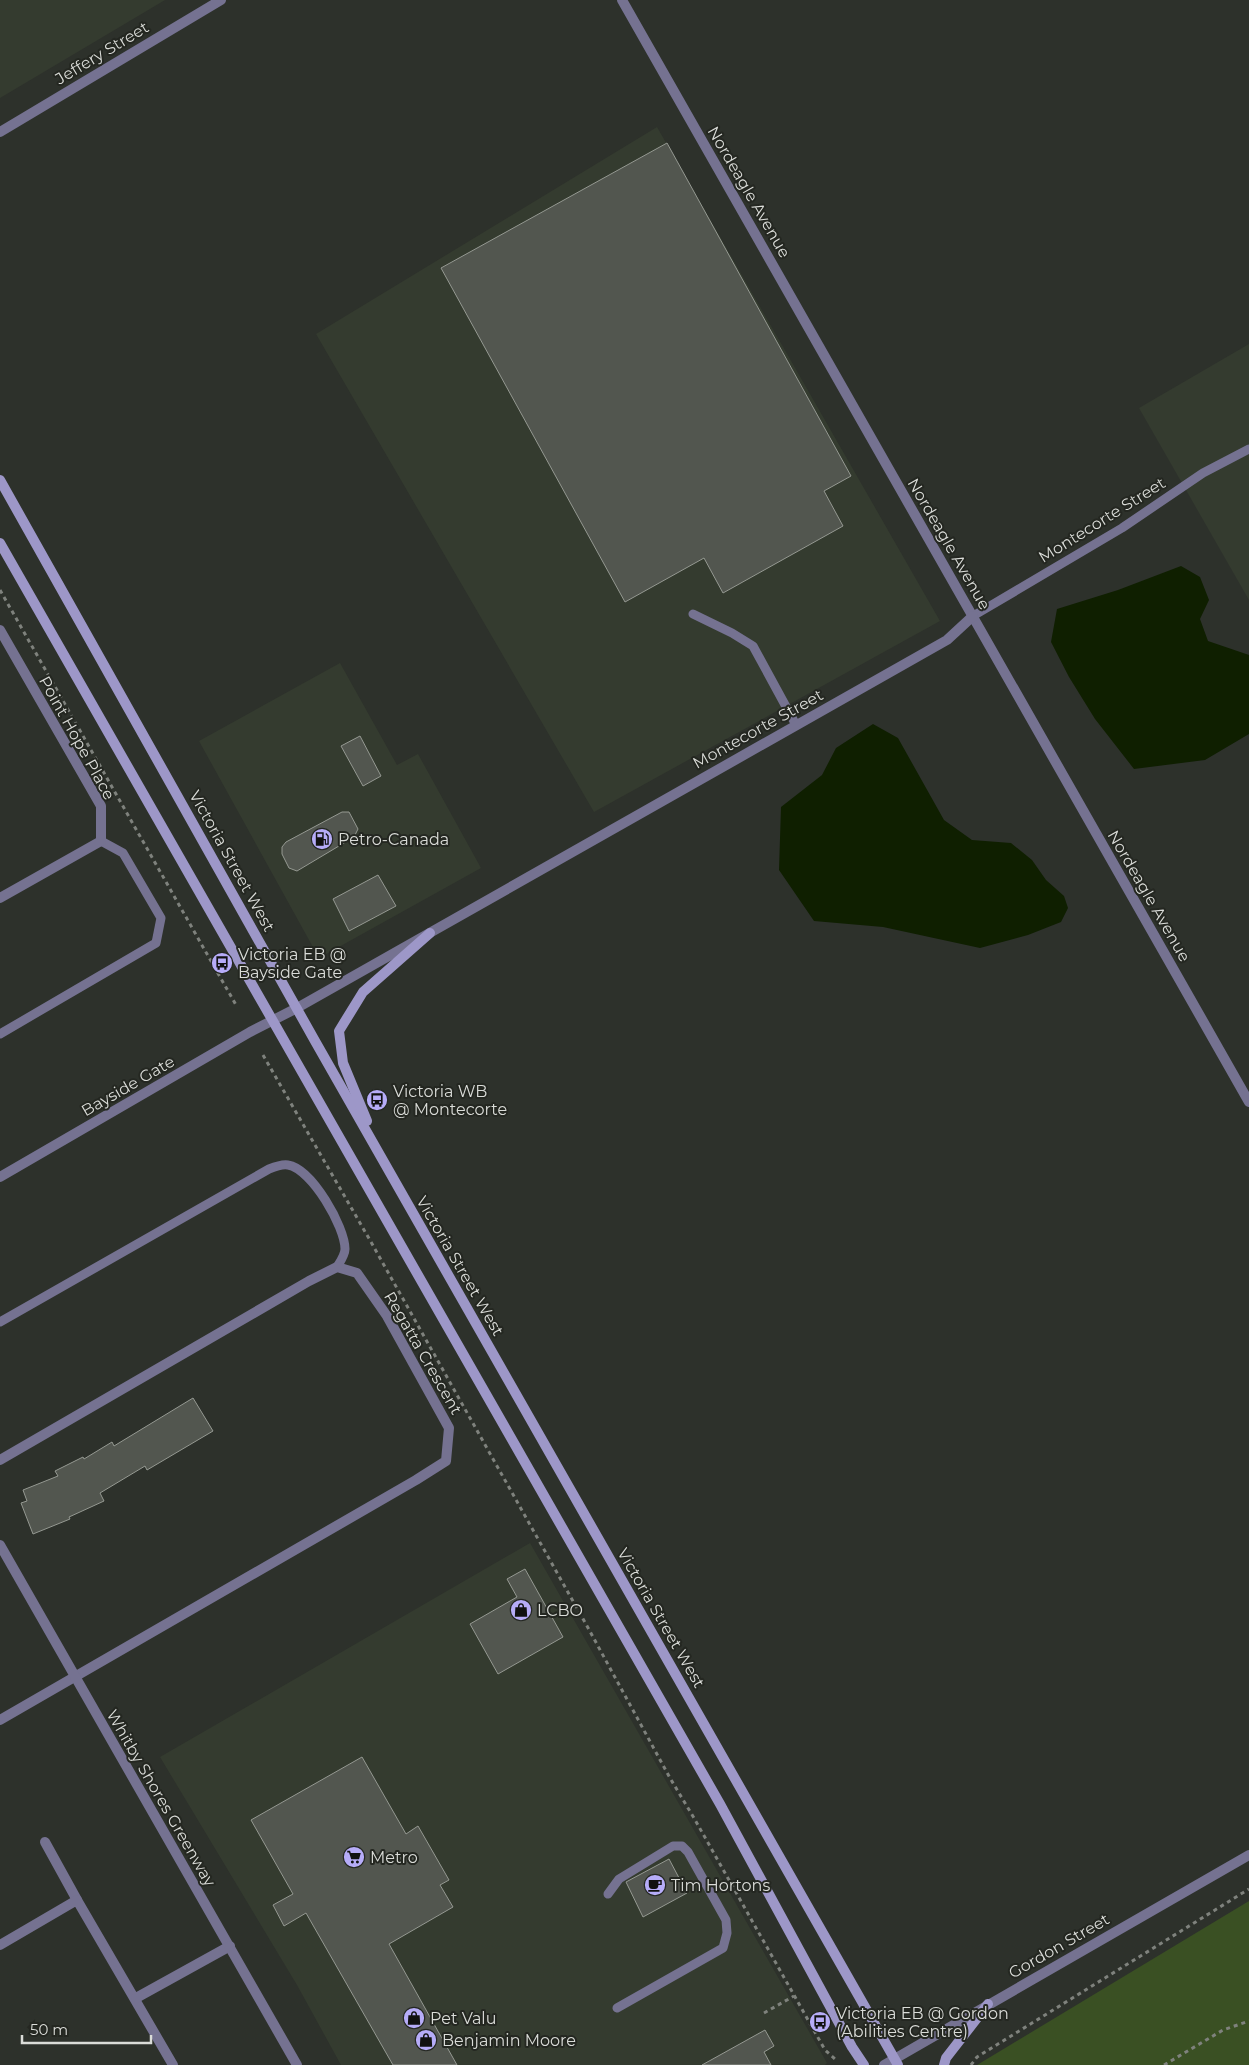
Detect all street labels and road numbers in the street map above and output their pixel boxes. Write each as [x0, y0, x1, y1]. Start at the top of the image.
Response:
street label: Jeffery Street [51, 17, 153, 89]
street label: Nordeagle Avenue [704, 123, 794, 261]
street label: Montecorte Street [1035, 473, 1169, 567]
street label: Nordeagle Avenue [904, 475, 994, 613]
street label: Point Hope Place [35, 673, 119, 803]
street label: Montecorte Street [690, 685, 827, 773]
street label: Victoria Street West [185, 787, 279, 935]
street label: Nordeagle Avenue [1104, 827, 1194, 965]
street label: Bayside Gate [78, 1052, 178, 1120]
street label: Victoria Street West [412, 1193, 508, 1340]
street label: Regatta Crescent [380, 1288, 466, 1418]
street label: Victoria Street West [613, 1545, 709, 1692]
street label: Whitby Shores Greenway [102, 1706, 220, 1890]
street label: Gordon Street [1005, 1909, 1113, 1982]

